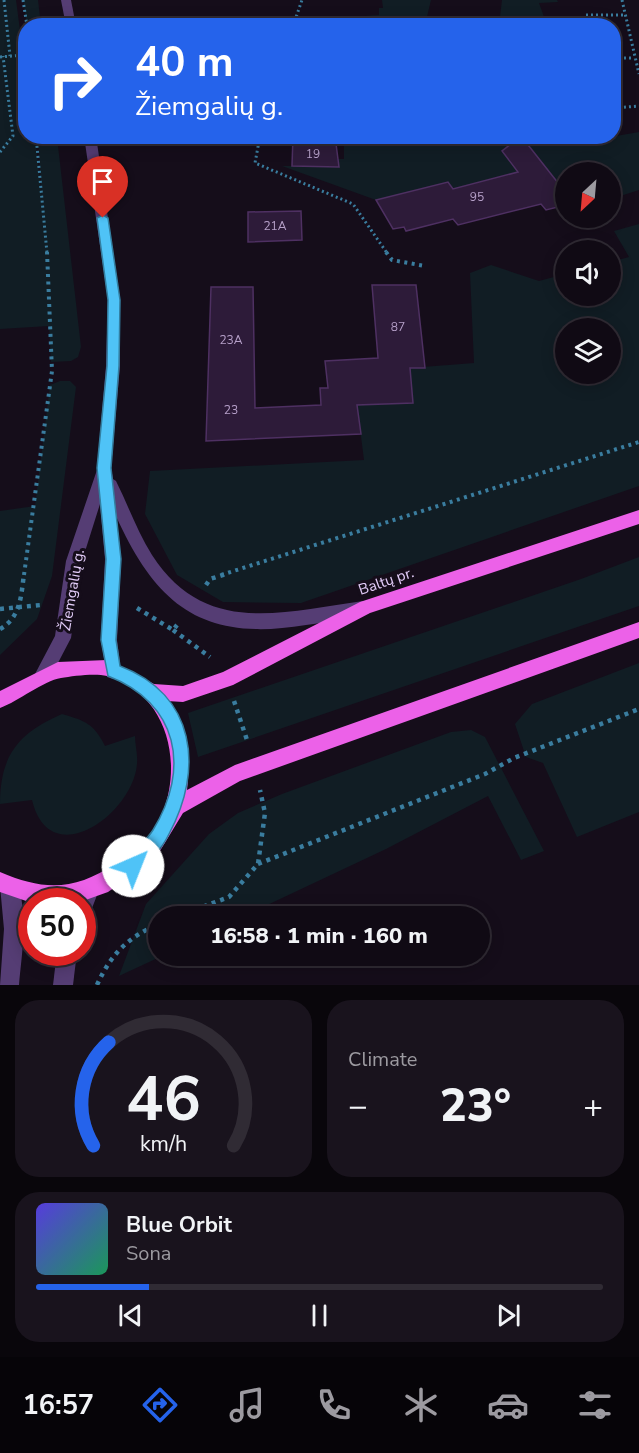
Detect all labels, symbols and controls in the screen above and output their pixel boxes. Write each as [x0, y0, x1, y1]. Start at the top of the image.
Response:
text: 40 m [135, 34, 234, 91]
icon: right [36, 42, 114, 120]
text: Žiemgalių g. [135, 88, 283, 125]
house number: 19 [306, 146, 320, 162]
pin [77, 156, 128, 218]
north arrow [555, 162, 621, 228]
map controls [555, 162, 621, 384]
icon: arrive [86, 165, 119, 198]
house number: 95 [470, 189, 484, 205]
house number: 21A [263, 218, 287, 234]
button: sound [555, 240, 621, 306]
button: layers [555, 318, 621, 384]
house number: 87 [391, 319, 405, 335]
house number: 23A [219, 332, 243, 348]
house number: 23 [224, 402, 238, 418]
street label: Žiemgalių g. [55, 548, 89, 632]
street label: Baltų pr. [356, 562, 416, 600]
position arrow [101, 834, 165, 898]
speed limit sign: 50 [18, 888, 96, 966]
text: 16:58 · 1 min · 160 m [210, 921, 428, 951]
text: Climate [348, 1046, 417, 1073]
text: 46 [126, 1057, 201, 1142]
text: 23° [440, 1076, 511, 1137]
text: − [348, 1084, 368, 1129]
text: + [583, 1084, 603, 1129]
text: km/h [140, 1129, 187, 1159]
text: Blue Orbit [126, 1210, 232, 1240]
text: Sona [126, 1240, 171, 1267]
icon: previous [114, 1299, 147, 1332]
icon: pause [303, 1299, 336, 1332]
icon: next [492, 1299, 525, 1332]
icon: directions [139, 1384, 181, 1426]
icon: music [226, 1384, 268, 1426]
icon: phone [313, 1384, 355, 1426]
icon: climate [400, 1384, 442, 1426]
icon: car [487, 1384, 529, 1426]
icon: filters [574, 1384, 616, 1426]
text: 16:57 [23, 1387, 94, 1424]

